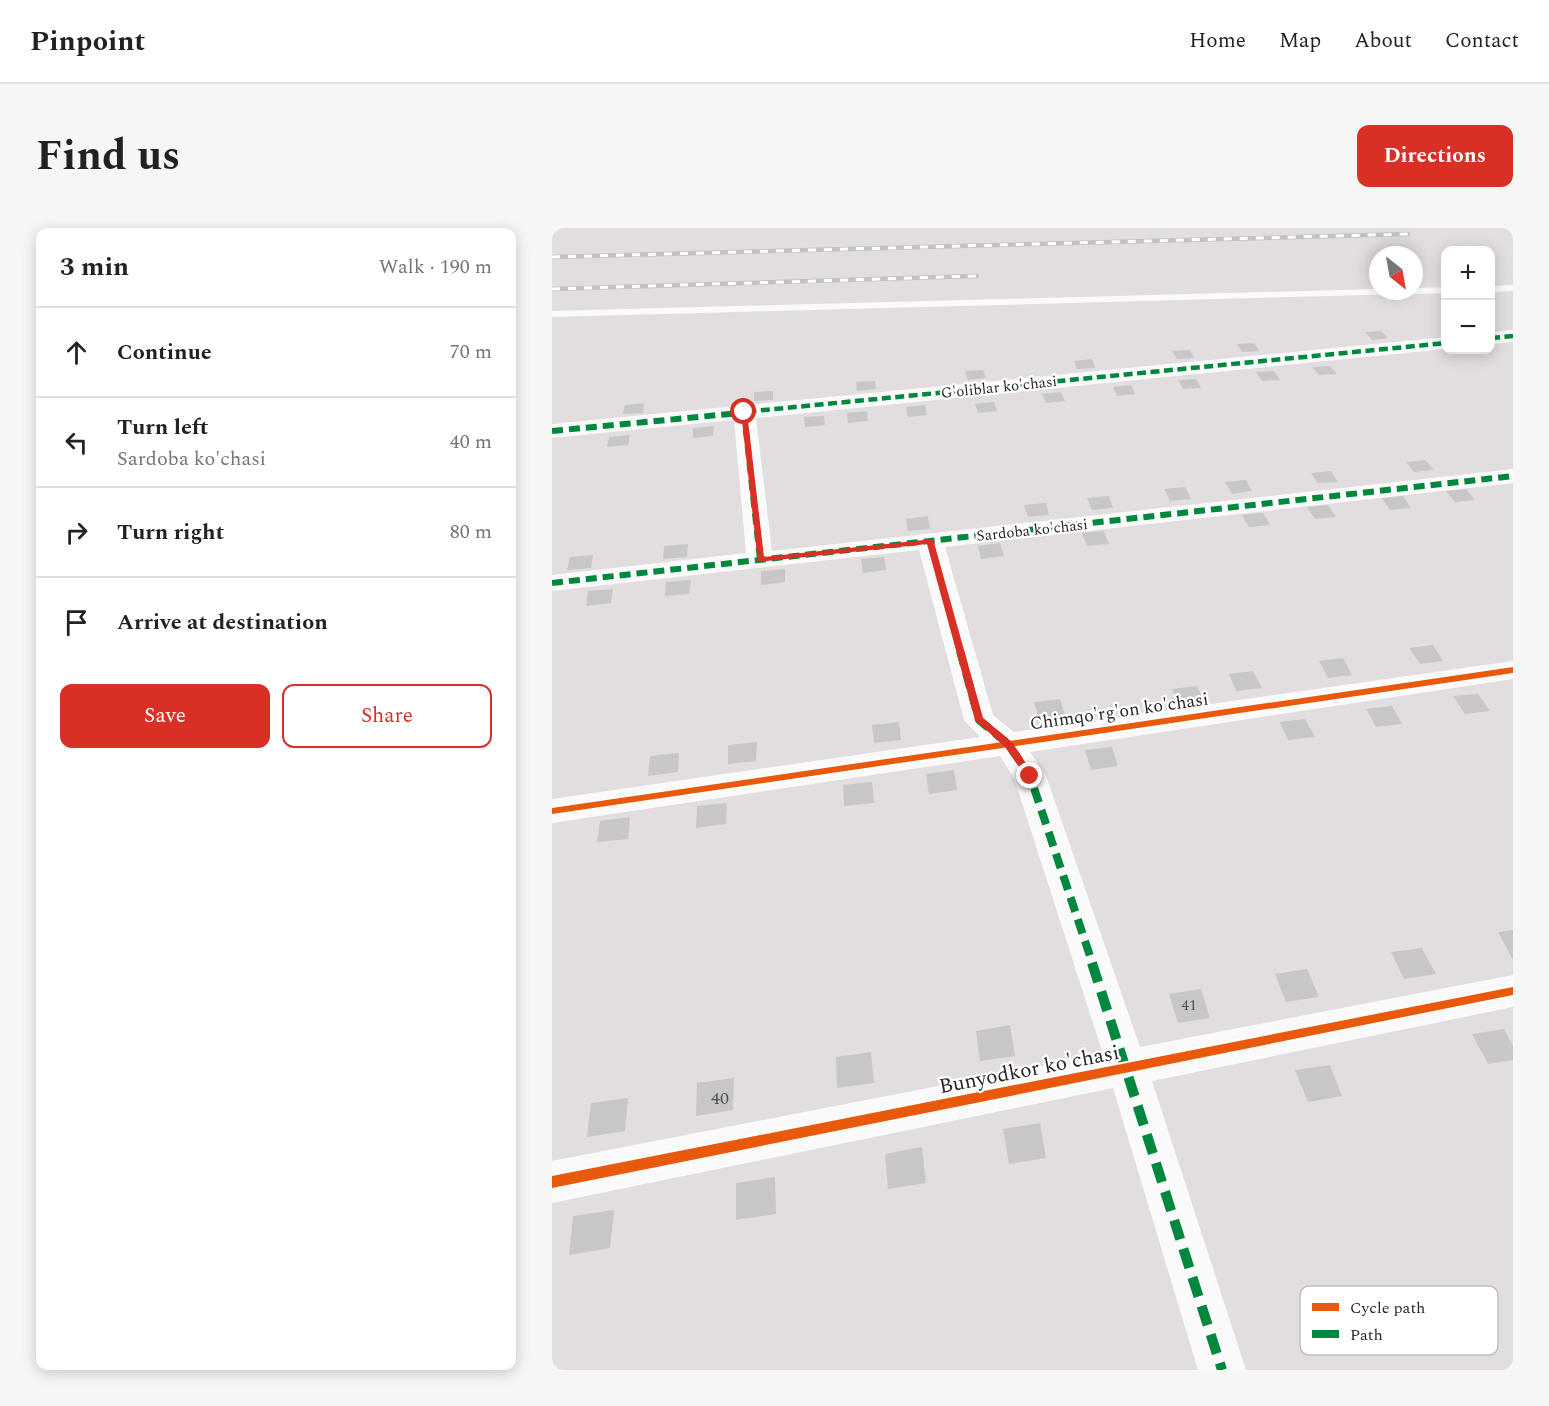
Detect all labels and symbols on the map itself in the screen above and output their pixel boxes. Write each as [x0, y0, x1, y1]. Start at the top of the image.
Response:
north arrow [1369, 246, 1423, 300]
street label: G'oliblar ko'chasi [940, 370, 1058, 405]
route start [730, 398, 756, 424]
street label: Sardoba ko'chasi [975, 513, 1089, 548]
street label: Chimqo'rg'on ko'chasi [1028, 686, 1210, 737]
route end [1016, 762, 1042, 788]
house number: 41 [1181, 994, 1197, 1017]
street label: Bunyodkor ko'chasi [936, 1037, 1122, 1103]
house number: 40 [711, 1085, 729, 1112]
legend [1300, 1286, 1498, 1355]
text: Cycle path [1350, 1296, 1425, 1320]
text: Path [1350, 1323, 1383, 1347]

